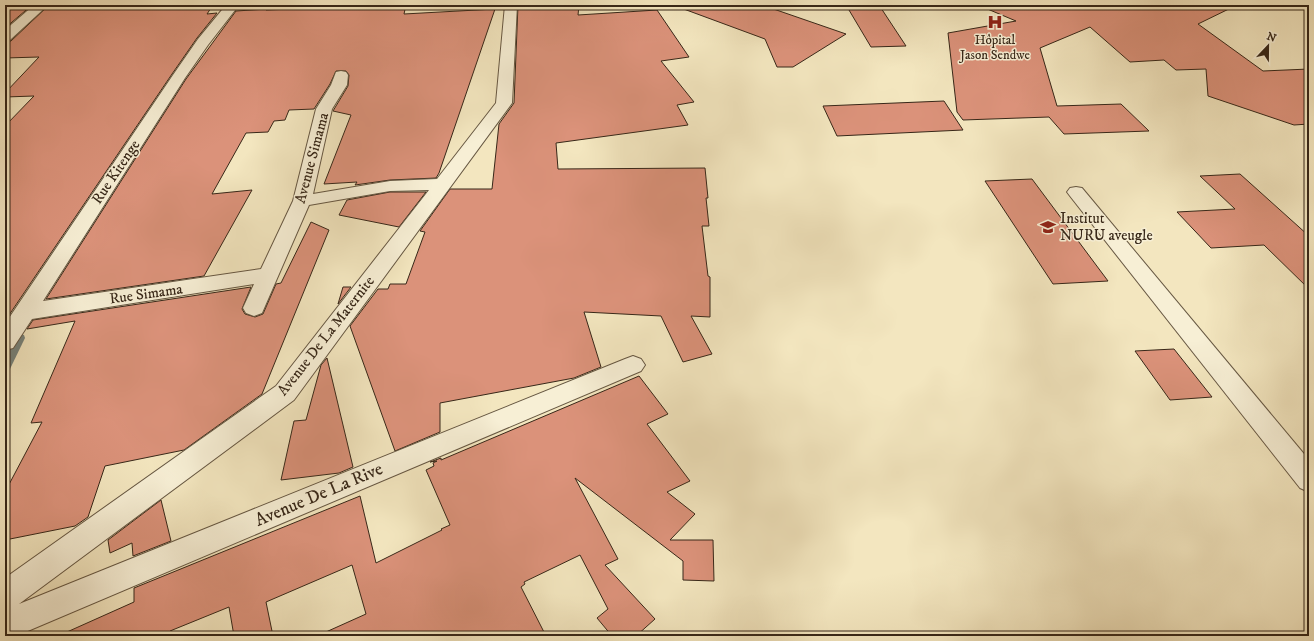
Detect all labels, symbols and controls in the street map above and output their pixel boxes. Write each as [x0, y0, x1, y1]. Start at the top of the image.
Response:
hospital icon: Hôpital Jason Sendwe [986, 13, 1004, 31]
north arrow [1248, 26, 1288, 66]
text: N [1265, 29, 1278, 46]
place label: Hôpital Jason Sendwe [959, 32, 1030, 63]
street label: Avenue Simama [291, 110, 333, 206]
street label: Rue Kitenge [88, 136, 144, 208]
place label: Institut NURU aveugle [1060, 209, 1153, 245]
school or university icon: Institut NURU aveugle [1039, 218, 1057, 236]
street label: Avenue De La Maternite [273, 272, 379, 400]
street label: Rue Simama [108, 279, 184, 309]
street label: Avenue De La Rive [252, 458, 386, 532]

